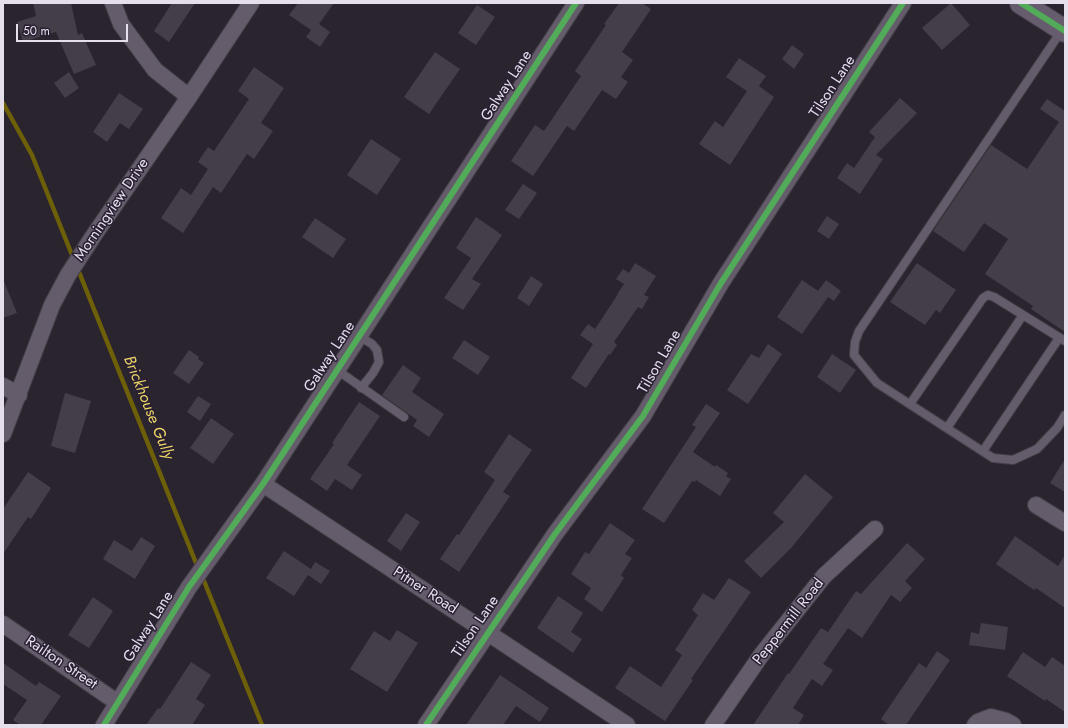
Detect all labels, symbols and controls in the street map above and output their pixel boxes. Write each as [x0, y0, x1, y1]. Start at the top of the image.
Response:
scale bar [18, 16, 130, 42]
text: 50 m [23, 22, 50, 40]
street label: Galway Lane [478, 47, 536, 125]
street label: Tilson Lane [806, 53, 860, 121]
street label: Morningview Drive [71, 155, 153, 265]
street label: Galway Lane [301, 318, 359, 396]
street label: Tilson Lane [635, 327, 685, 397]
water label: Brickhouse Gully [118, 353, 178, 463]
street label: Pitner Road [389, 563, 461, 619]
street label: Peppermill Road [750, 575, 828, 669]
street label: Galway Lane [120, 588, 178, 666]
street label: Tilson Lane [449, 593, 503, 661]
street label: Railton Street [22, 632, 100, 694]

